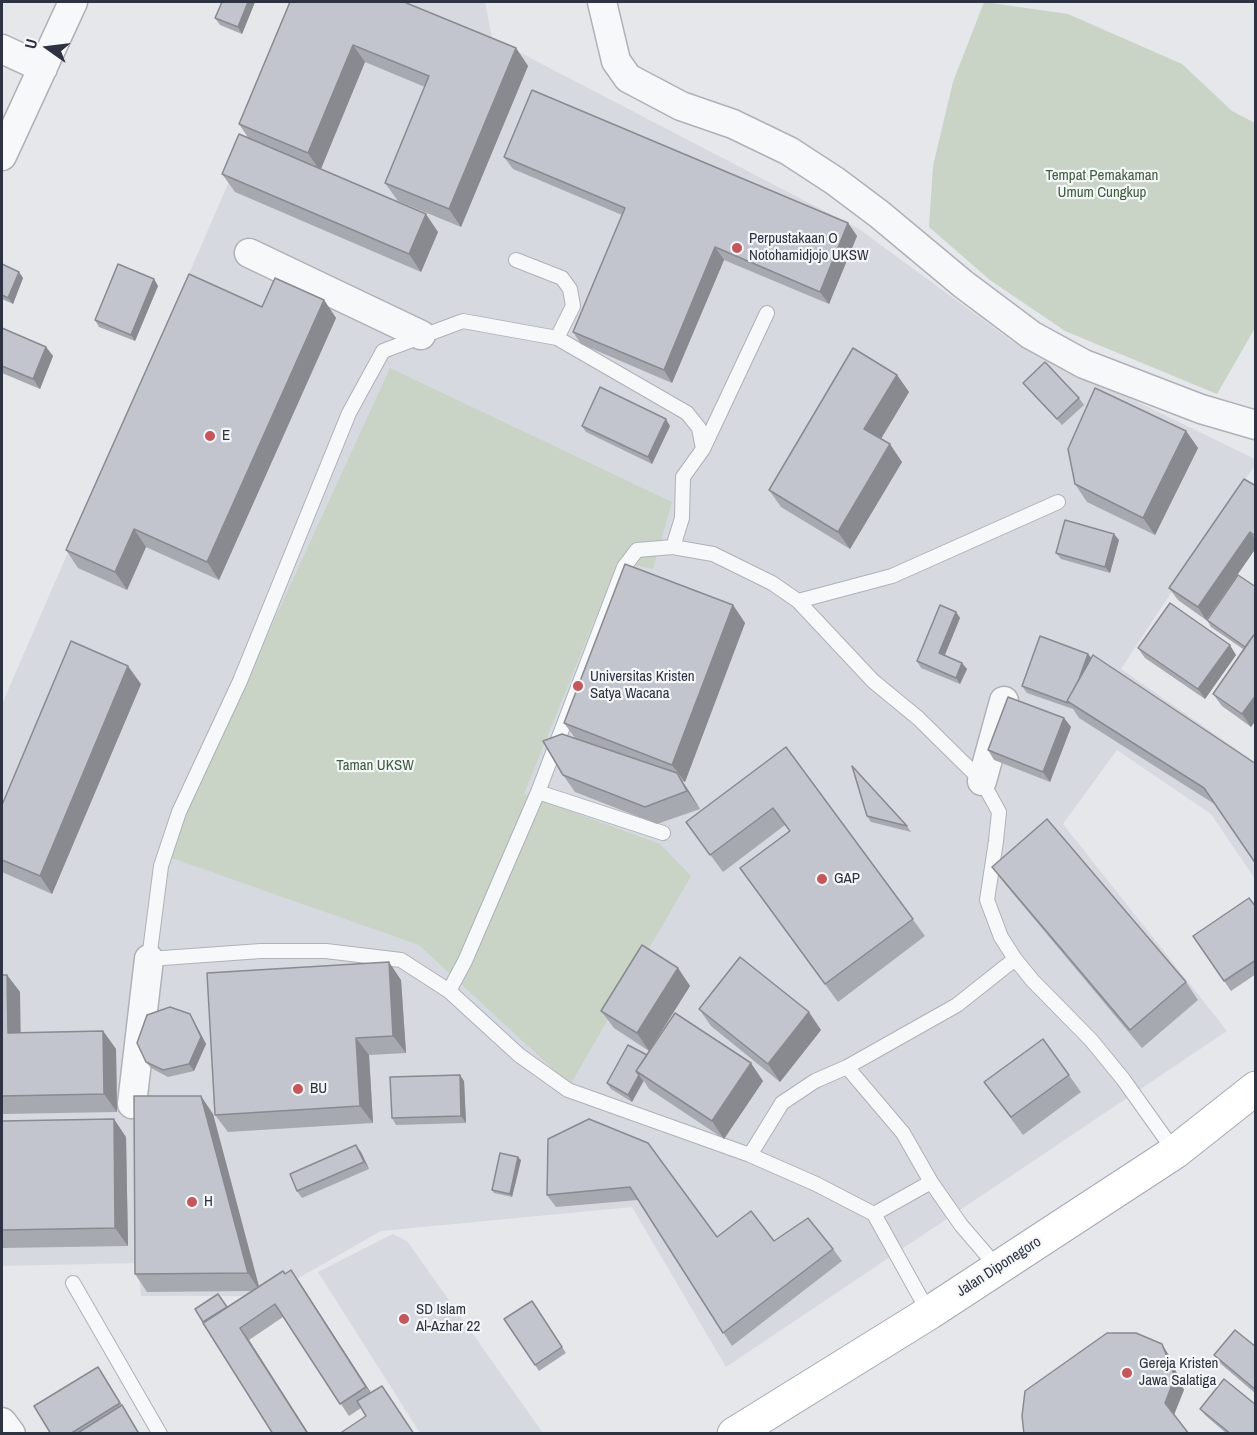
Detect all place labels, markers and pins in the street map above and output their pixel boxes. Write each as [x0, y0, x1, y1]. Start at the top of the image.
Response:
place label: Perpustakaan O Notohamidjojo UKSW [749, 230, 869, 265]
marker: Perpustakaan O Notohamidjojo UKSW [730, 241, 744, 255]
place label: E [222, 427, 230, 445]
marker: E [203, 429, 217, 443]
place label: Universitas Kristen Satya Wacana [590, 668, 695, 703]
marker: Universitas Kristen Satya Wacana [571, 679, 585, 693]
place label: GAP [834, 870, 860, 888]
marker: GAP [815, 872, 829, 886]
place label: BU [310, 1080, 327, 1098]
marker: BU [291, 1082, 305, 1096]
place label: H [204, 1193, 213, 1211]
marker: H [185, 1195, 199, 1209]
place label: SD Islam Al-Azhar 22 [416, 1301, 480, 1336]
marker: SD Islam Al-Azhar 22 [397, 1312, 411, 1326]
place label: Gereja Kristen Jawa Salatiga [1139, 1355, 1218, 1390]
marker: Gereja Kristen Jawa Salatiga [1120, 1366, 1134, 1380]

